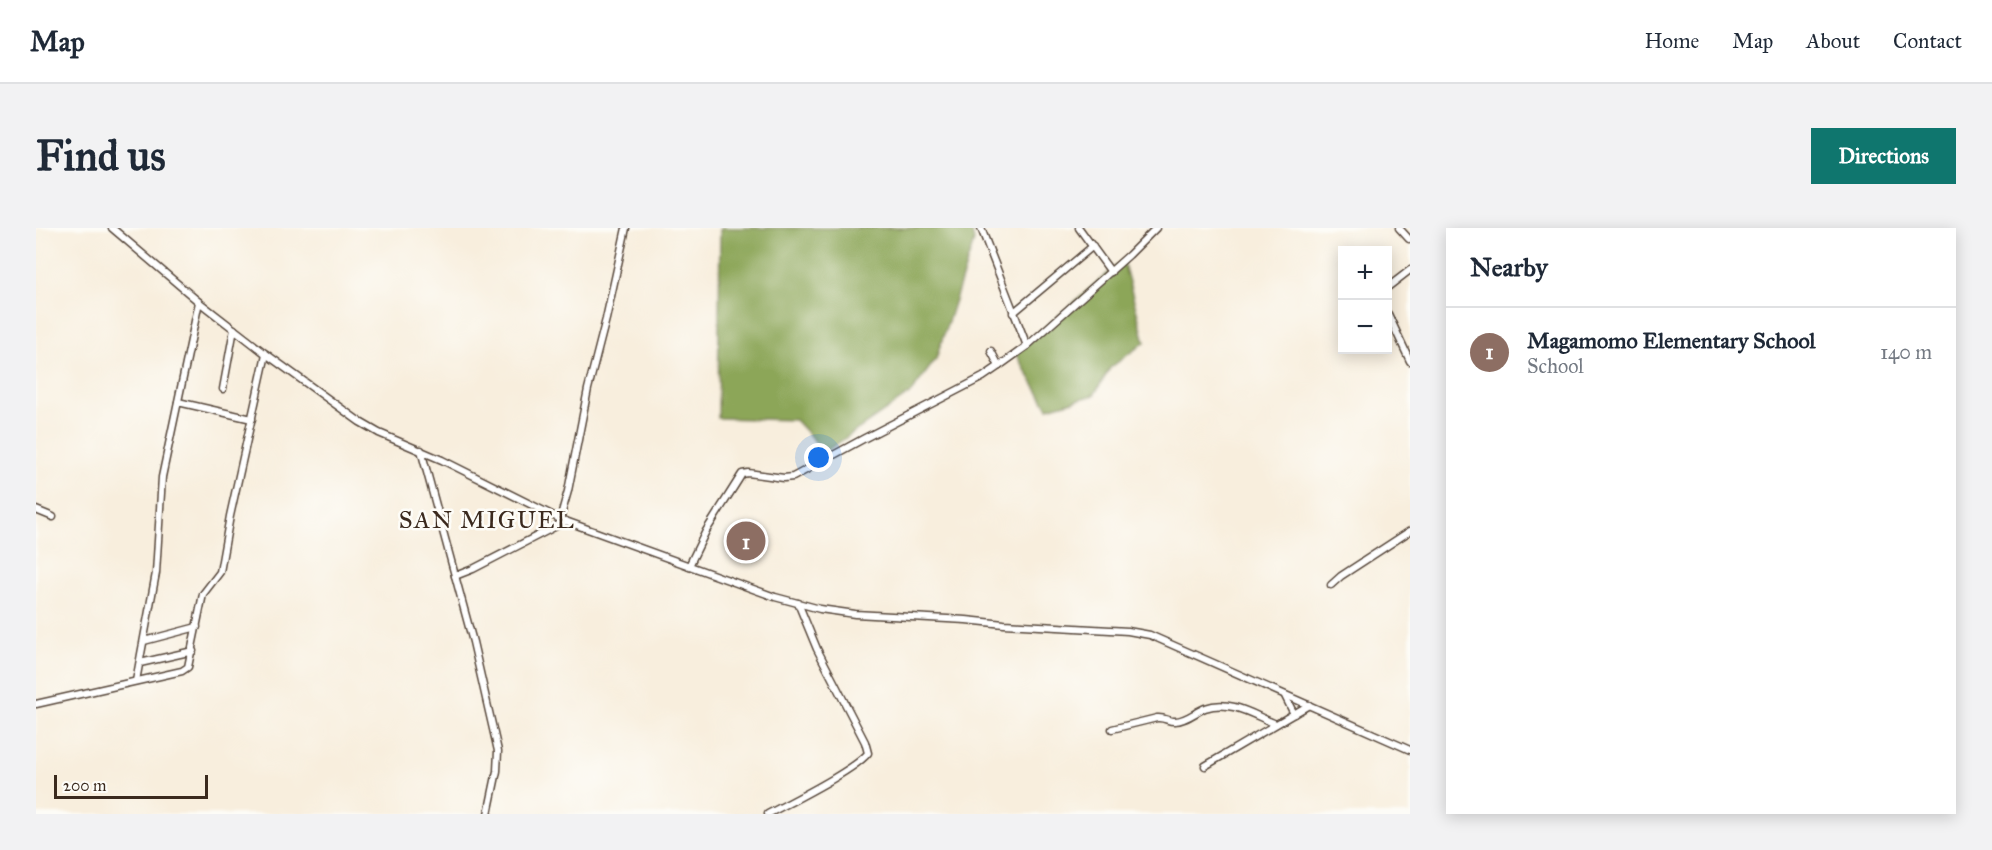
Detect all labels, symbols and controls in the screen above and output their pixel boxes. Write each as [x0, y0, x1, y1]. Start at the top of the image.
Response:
text: Map [30, 24, 85, 59]
text: Home [1644, 28, 1699, 54]
text: Map [1732, 28, 1773, 54]
text: About [1806, 28, 1860, 54]
text: Contact [1893, 28, 1962, 54]
button: Directions [1811, 128, 1956, 184]
text: Find us [36, 130, 166, 182]
map controls [1338, 246, 1392, 354]
button: + [1338, 246, 1392, 300]
text: Nearby [1470, 251, 1548, 283]
button: − [1338, 300, 1392, 354]
text: Magamomo Elementary School [1527, 327, 1816, 354]
text: 1 [1486, 340, 1493, 364]
text: 140 m [1880, 340, 1932, 364]
text: School [1527, 354, 1584, 378]
your location [804, 443, 833, 472]
district label: SAN MIGUEL [399, 505, 575, 535]
pin: 1 [726, 518, 766, 564]
scale bar [54, 772, 208, 800]
text: 200 m [63, 776, 106, 795]

